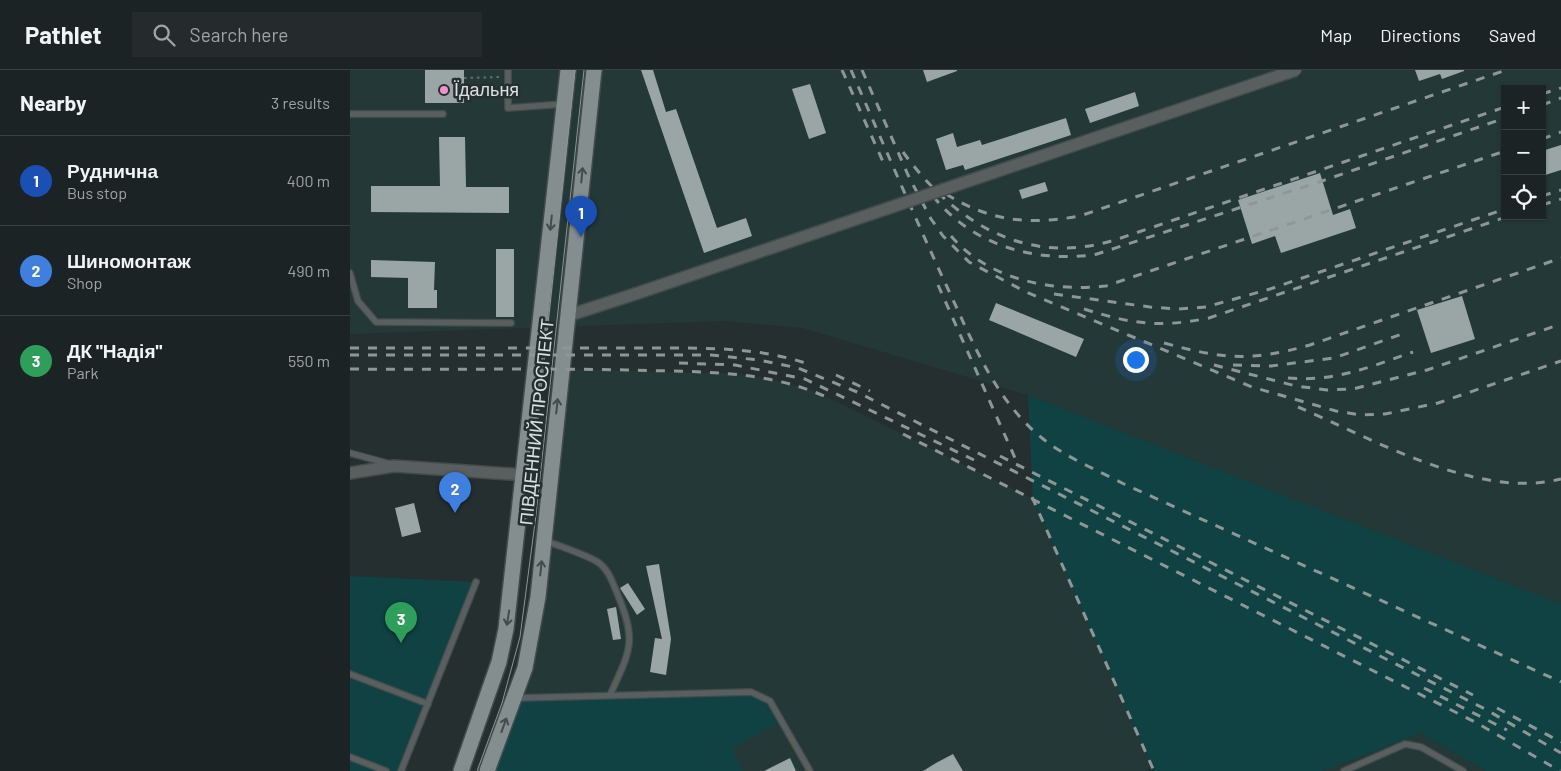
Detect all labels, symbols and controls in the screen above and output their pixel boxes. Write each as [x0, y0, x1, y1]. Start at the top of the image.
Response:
search box [132, 12, 482, 57]
text: Pathlet [25, 20, 102, 49]
icon: search [150, 21, 178, 49]
text: Search here [190, 23, 288, 46]
text: Map [1320, 24, 1352, 46]
text: Directions [1380, 24, 1461, 46]
text: Saved [1489, 24, 1536, 46]
place label: Їдальня [454, 78, 519, 100]
marker: Їдальня [438, 84, 450, 96]
map controls [1501, 85, 1546, 220]
button: + [1501, 85, 1546, 130]
text: Nearby [20, 90, 86, 115]
text: 3 results [271, 93, 330, 112]
button: − [1501, 130, 1546, 175]
text: Руднична [67, 159, 158, 182]
one-way arrow [577, 167, 587, 183]
text: 1 [33, 171, 39, 190]
text: 400 m [287, 171, 330, 190]
button: locate [1501, 175, 1546, 220]
text: Bus stop [67, 183, 127, 202]
pin: 1 [565, 196, 597, 237]
one-way arrow [546, 214, 556, 230]
text: Шиномонтаж [67, 249, 191, 272]
text: 2 [32, 261, 40, 280]
text: 490 m [287, 261, 330, 280]
text: Shop [67, 273, 102, 292]
street label: ПІВДЕННИЙ ПРОСПЕКТ [514, 318, 558, 526]
text: ДК "Надія" [67, 339, 162, 362]
your location [1123, 347, 1149, 373]
text: 3 [32, 351, 40, 370]
text: 550 m [288, 351, 330, 370]
text: Park [67, 363, 98, 382]
one-way arrow [553, 398, 562, 414]
pin: 2 [439, 472, 471, 513]
one-way arrow [536, 560, 546, 576]
pin: 3 [385, 602, 417, 643]
one-way arrow [503, 609, 513, 625]
one-way arrow [500, 718, 509, 734]

